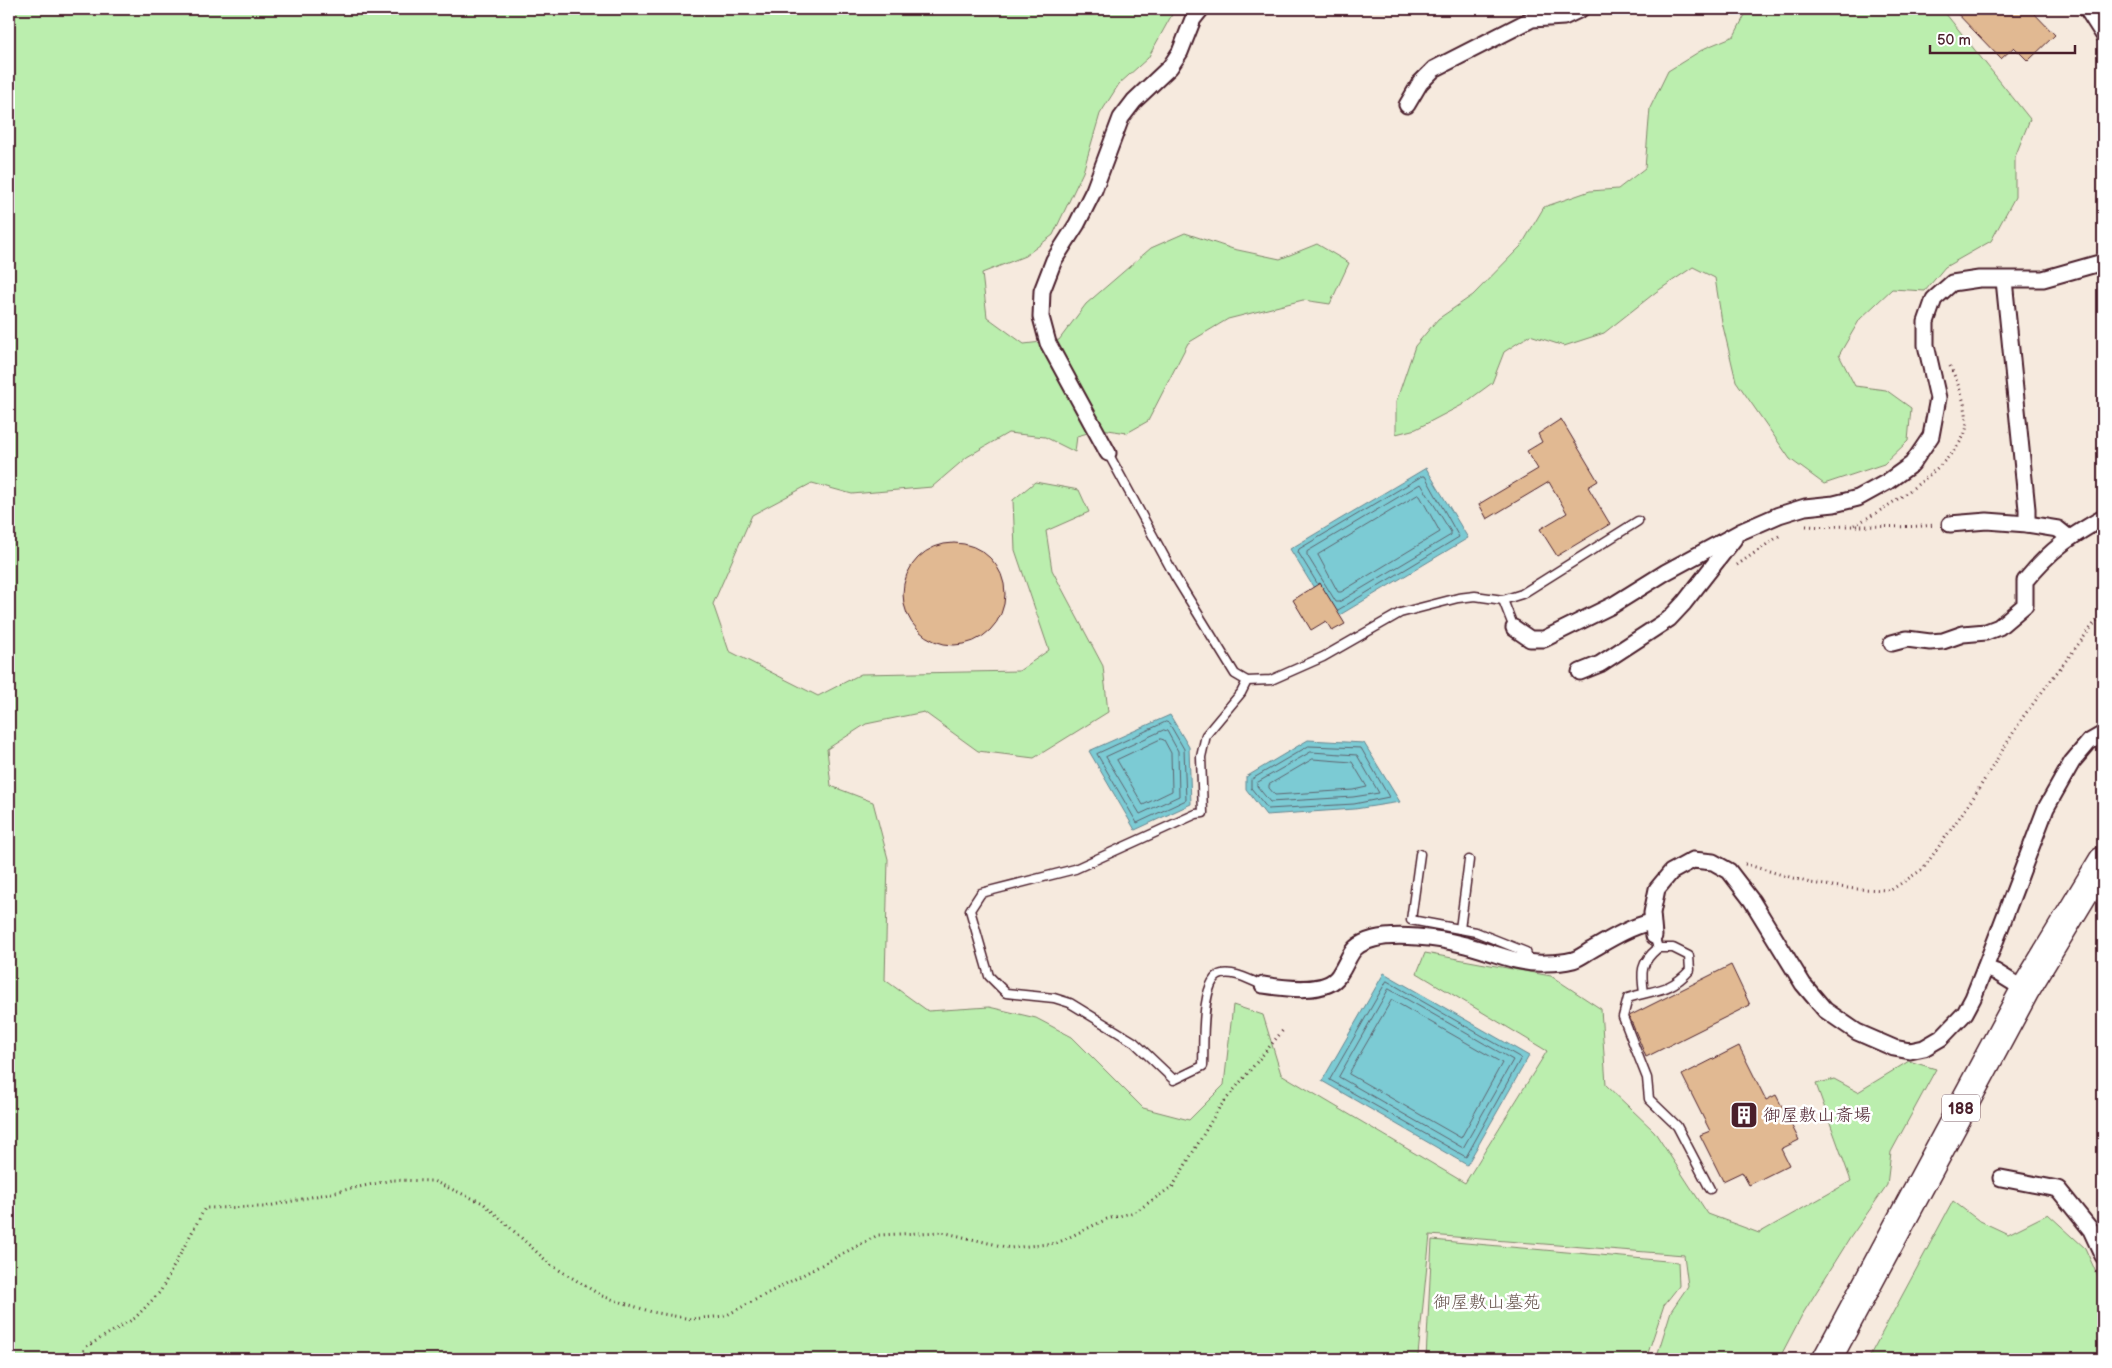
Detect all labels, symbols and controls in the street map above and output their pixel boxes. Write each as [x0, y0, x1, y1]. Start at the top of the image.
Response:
scale bar [1930, 22, 2074, 54]
text: 50 m [1937, 31, 1971, 50]
road number: 188 [1942, 1094, 1980, 1122]
building icon: 御屋敷山斎場 [1729, 1100, 1759, 1130]
place label: 御屋敷山斎場 [1763, 1105, 1871, 1126]
park label: 御屋敷山墓苑 [1433, 1292, 1541, 1313]

